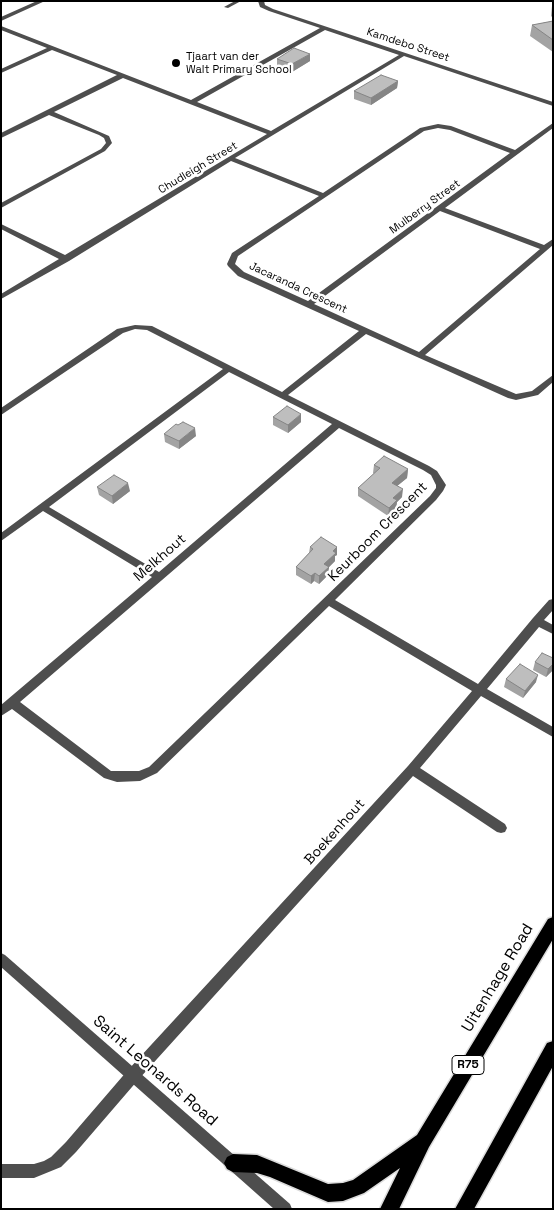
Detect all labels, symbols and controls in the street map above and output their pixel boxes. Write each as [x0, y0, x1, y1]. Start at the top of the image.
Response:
street label: Kamdebo Street [365, 25, 451, 65]
place label: Tjaart van der Walt Primary School [186, 50, 292, 76]
marker: Tjaart van der Walt Primary School [170, 57, 182, 69]
street label: Chudleigh Street [156, 139, 240, 197]
street label: Mulberry Street [387, 177, 463, 237]
street label: Jacaranda Crescent [247, 259, 349, 317]
street label: Keurboom Crescent [325, 479, 431, 585]
street label: Melkhout [130, 531, 190, 585]
street label: Boekenhout [301, 796, 369, 868]
street label: Uitenhage Road [458, 920, 538, 1036]
street label: Saint Leonards Road [89, 1012, 221, 1130]
road number: R75 [452, 1056, 484, 1074]

